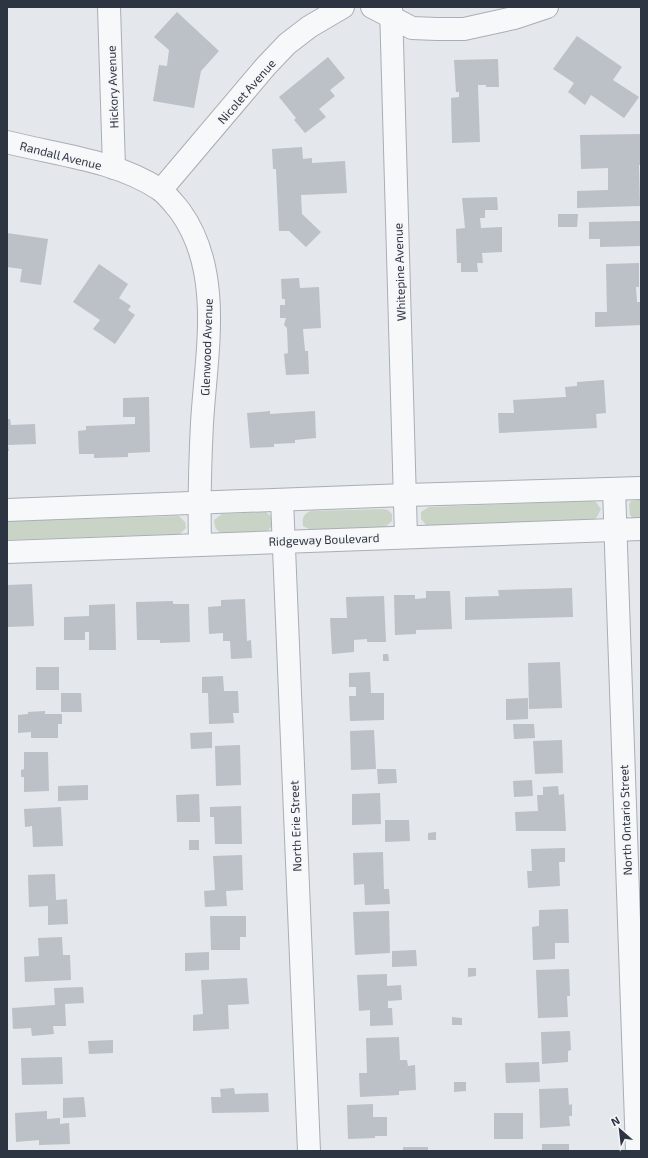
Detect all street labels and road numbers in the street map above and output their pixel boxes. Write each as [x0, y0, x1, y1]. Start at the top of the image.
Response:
street label: Hickory Avenue [104, 45, 120, 129]
street label: Nicolet Avenue [214, 56, 278, 126]
street label: Randall Avenue [19, 138, 103, 172]
street label: Whitepine Avenue [390, 223, 408, 321]
street label: Glenwood Avenue [197, 298, 215, 396]
street label: Ridgeway Boulevard [268, 530, 380, 548]
street label: North Ontario Street [616, 764, 634, 876]
street label: North Erie Street [286, 780, 304, 872]

